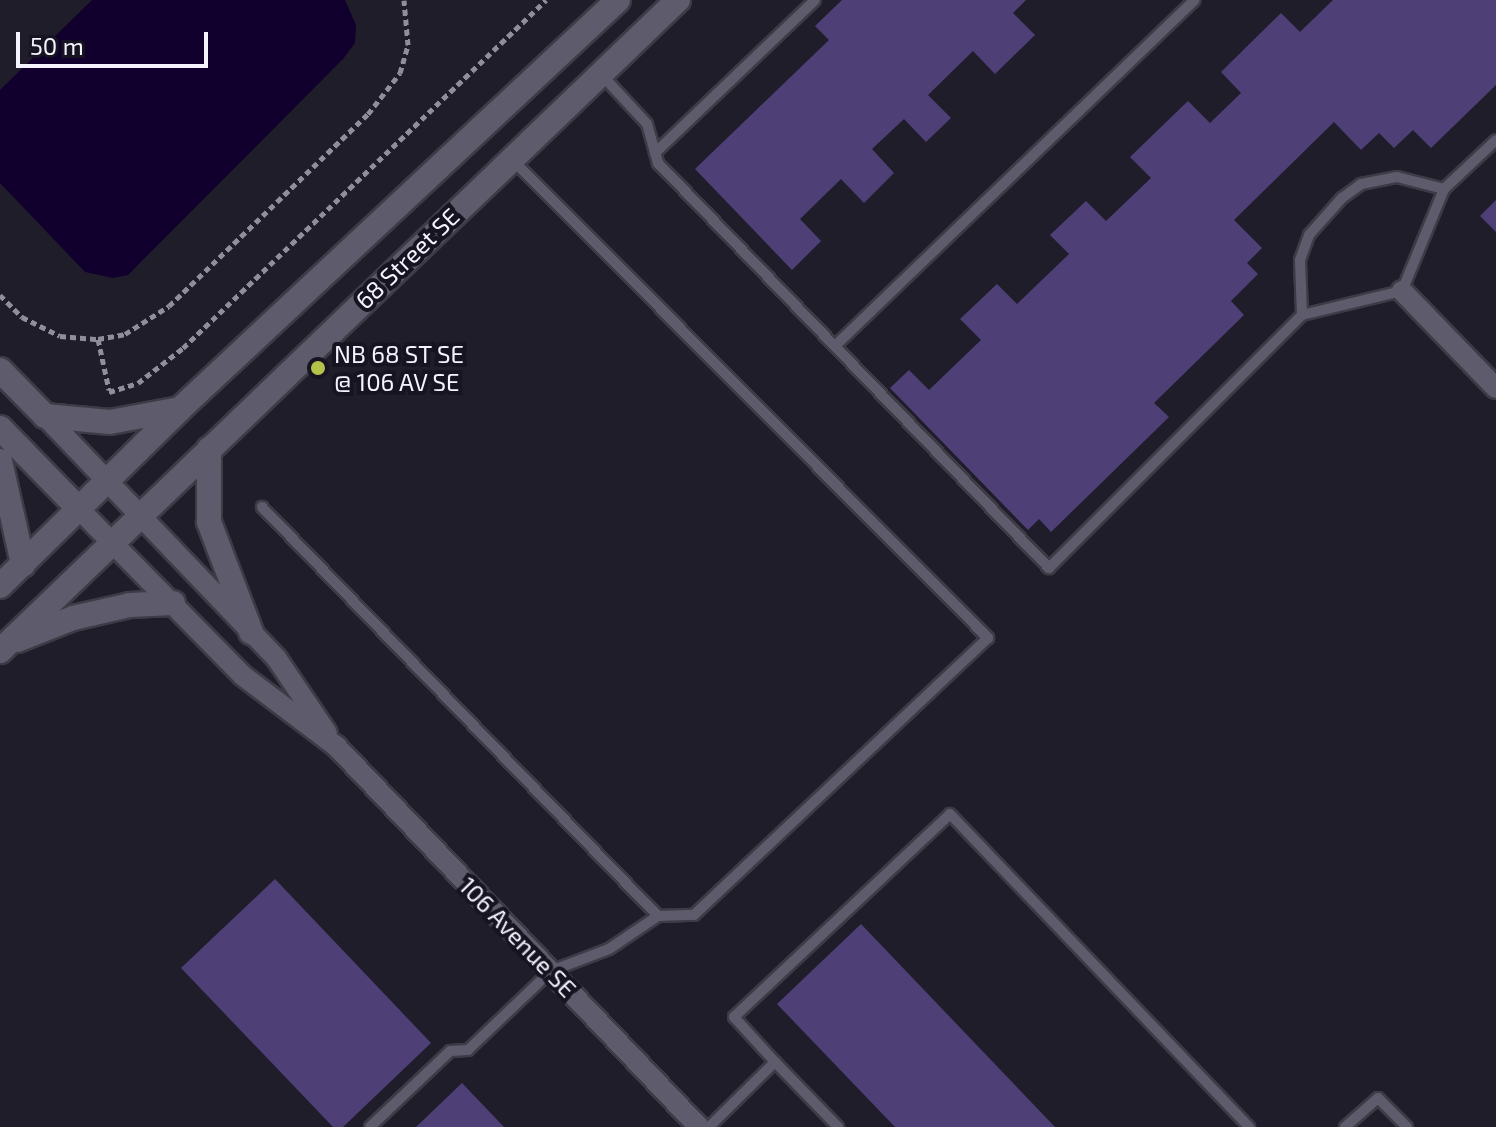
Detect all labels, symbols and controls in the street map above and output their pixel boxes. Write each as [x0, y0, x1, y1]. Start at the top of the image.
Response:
scale bar [20, 16, 212, 66]
text: 50 m [30, 31, 84, 60]
street label: 68 Street SE [349, 202, 465, 314]
place label: NB 68 ST SE @ 106 AV SE [334, 340, 464, 396]
marker: NB 68 ST SE @ 106 AV SE [309, 359, 327, 377]
street label: 106 Avenue SE [454, 871, 582, 1003]

